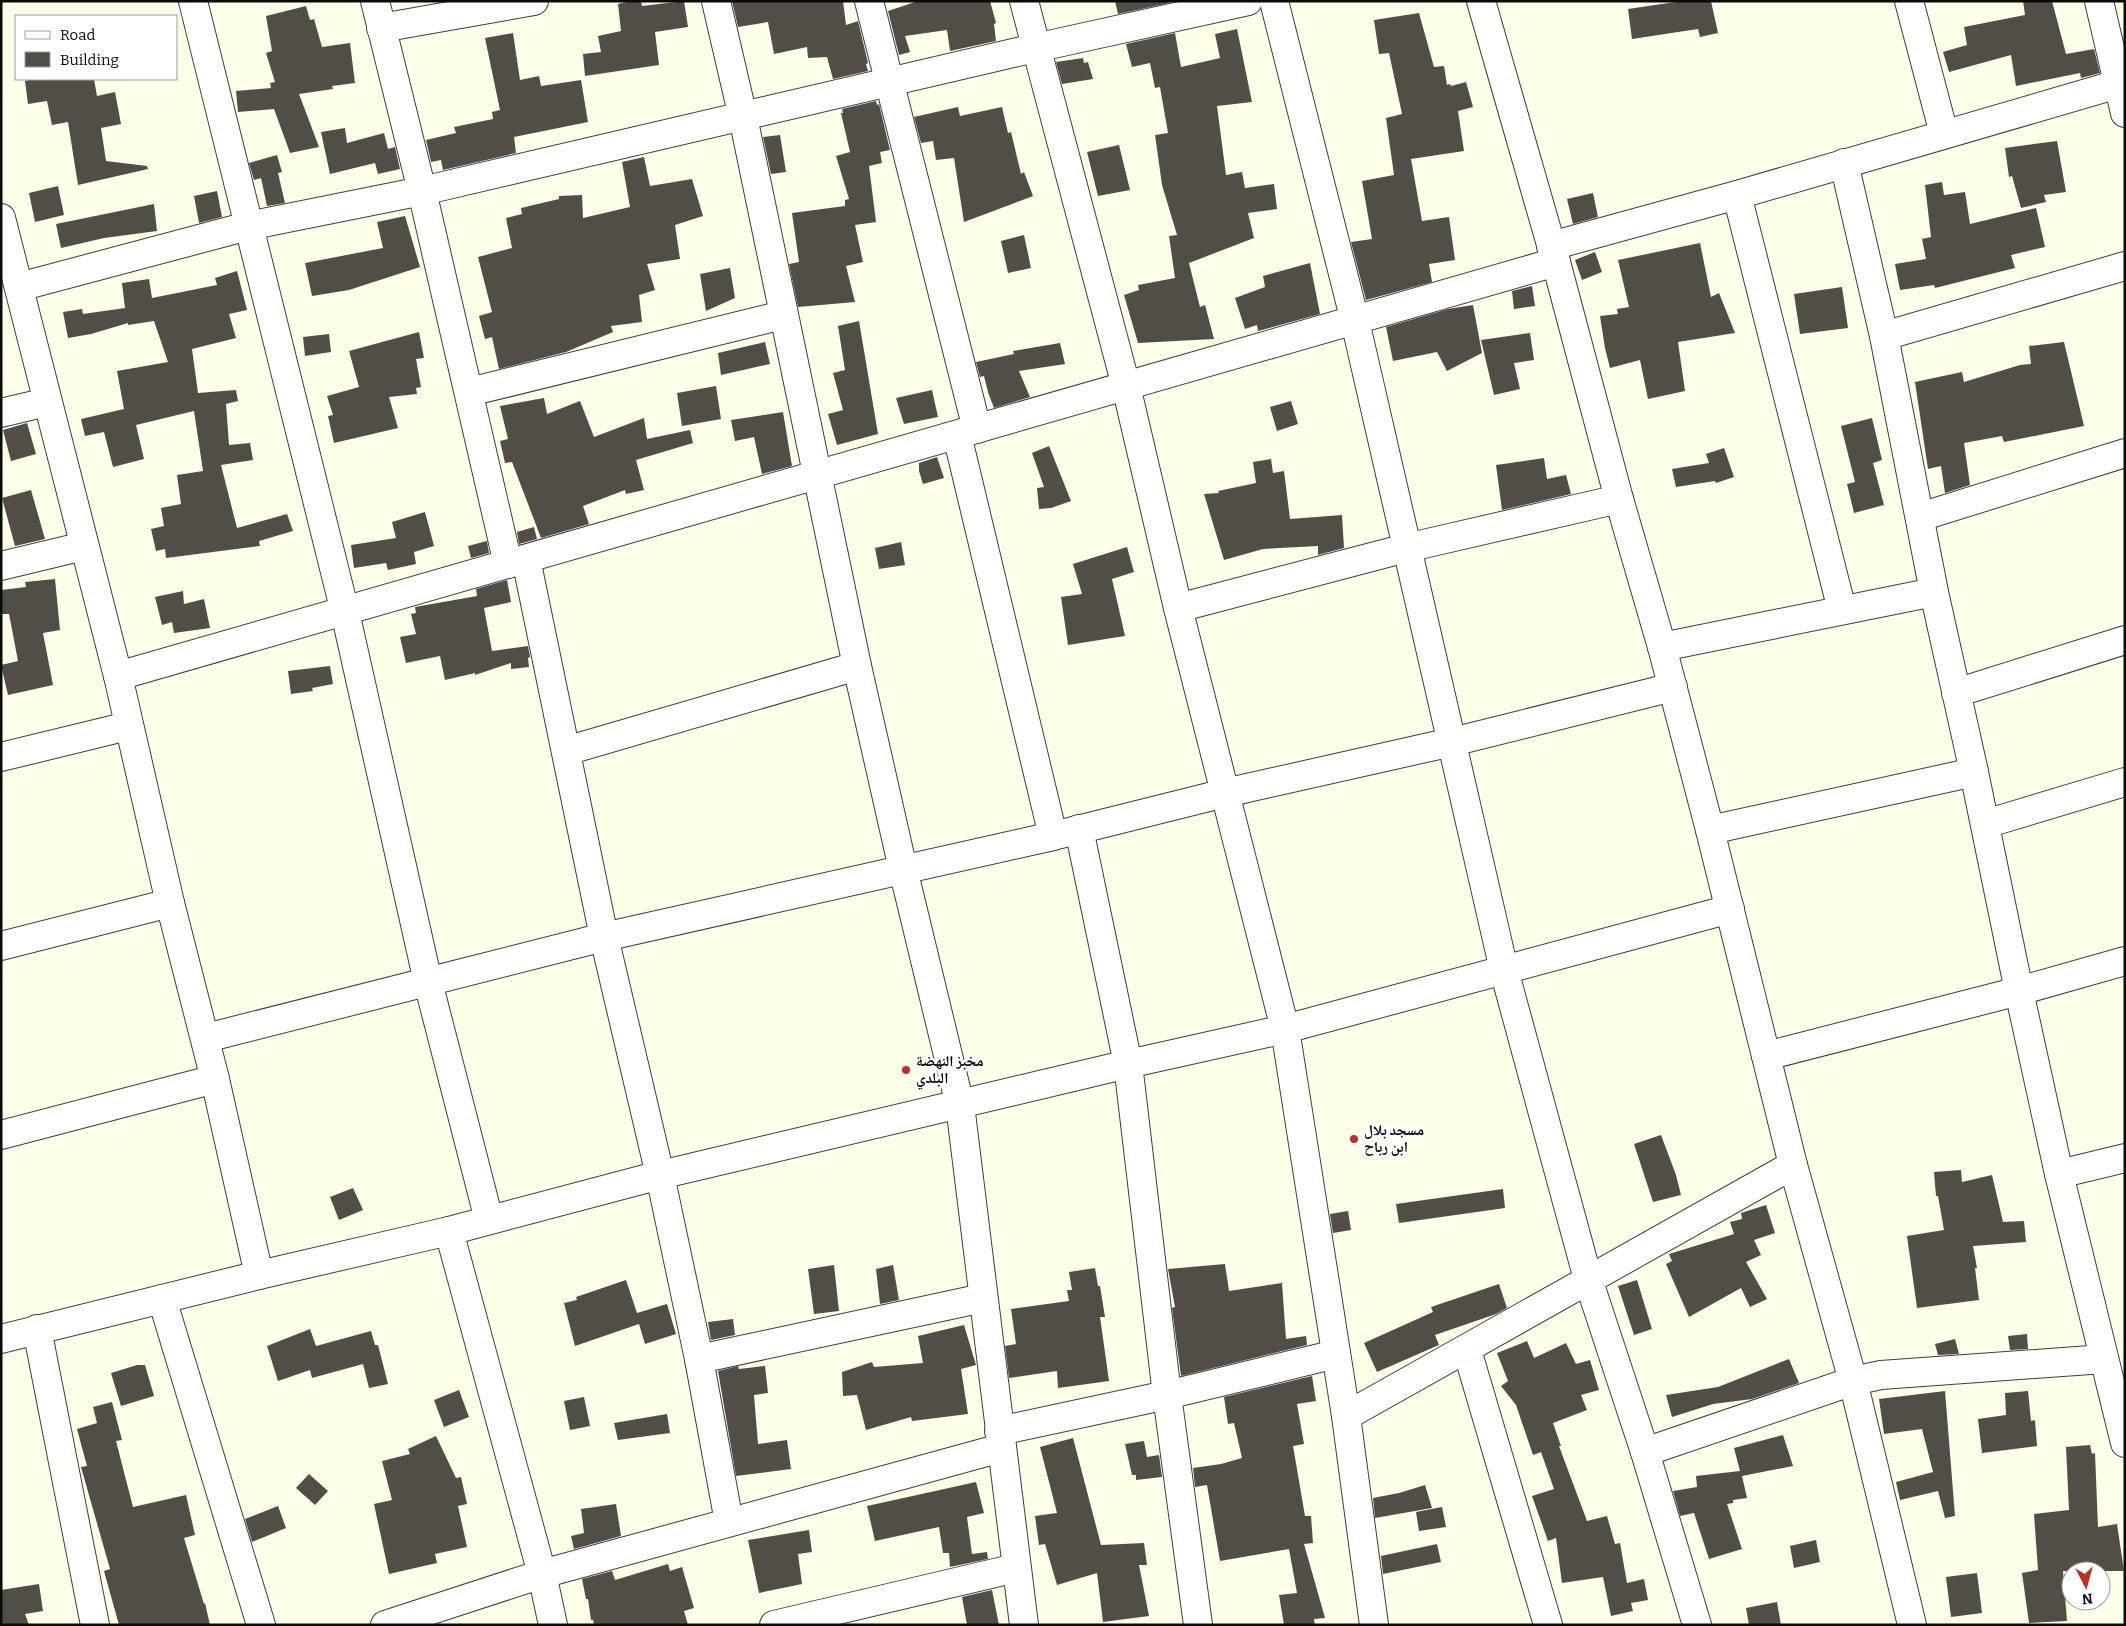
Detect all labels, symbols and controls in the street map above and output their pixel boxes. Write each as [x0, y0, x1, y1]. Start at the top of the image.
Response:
legend [15, 15, 178, 80]
text: Road [60, 26, 95, 44]
text: Building [60, 51, 119, 69]
place label: مخبز النهضة البلدي [916, 1052, 984, 1090]
marker: مخبز النهضة البلدي [900, 1064, 912, 1076]
place label: مسجد بلال ابن رباح [1364, 1121, 1424, 1156]
marker: مسجد بلال ابن رباح [1348, 1133, 1360, 1145]
north arrow [2061, 1561, 2111, 1611]
text: N [2081, 1589, 2094, 1607]

